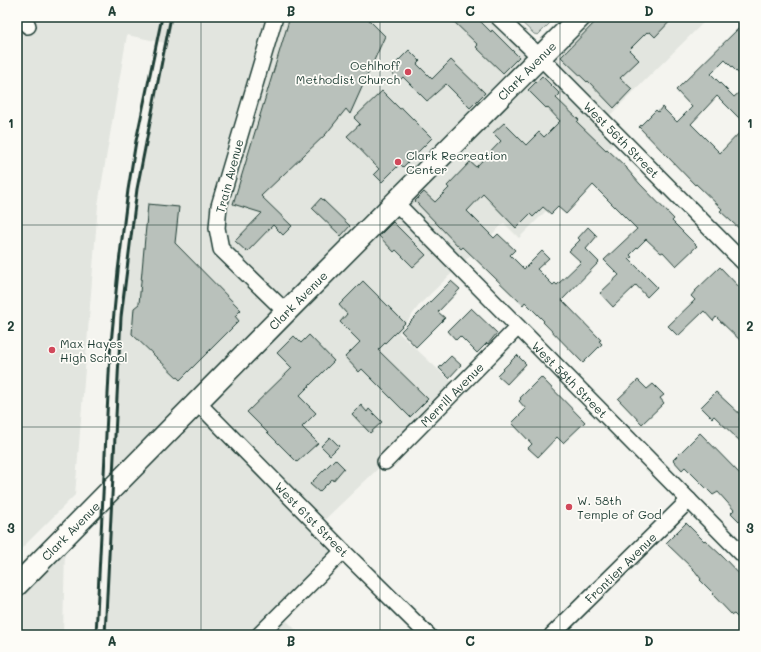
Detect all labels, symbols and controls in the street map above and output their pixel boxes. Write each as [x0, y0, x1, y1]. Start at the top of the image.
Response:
text: A [107, 2, 117, 19]
text: B [287, 2, 296, 19]
text: C [465, 2, 475, 19]
text: D [644, 2, 654, 19]
street label: Clark Avenue [494, 38, 559, 104]
place label: Oehlhoff Methodist Church [296, 57, 400, 87]
marker: Oehlhoff Methodist Church [403, 67, 413, 77]
street label: West 56th Street [580, 98, 663, 181]
text: 1 [8, 114, 14, 131]
text: 1 [747, 114, 753, 131]
street label: Train Avenue [211, 137, 247, 215]
place label: Clark Recreation Center [406, 147, 507, 177]
marker: Clark Recreation Center [393, 157, 403, 167]
street label: Clark Avenue [265, 267, 331, 333]
text: 2 [7, 317, 15, 334]
text: 2 [746, 317, 754, 334]
place label: Max Hayes High School [60, 335, 128, 365]
street label: West 58th Street [529, 338, 611, 421]
marker: Max Hayes High School [47, 345, 57, 355]
street label: Merrill Avenue [416, 359, 487, 430]
street label: West 61st Street [271, 478, 352, 560]
place label: W. 58th Temple of God [577, 492, 662, 522]
street label: Clark Avenue [38, 498, 103, 564]
marker: W. 58th Temple of God [564, 502, 574, 512]
text: 3 [7, 519, 15, 536]
text: 3 [746, 519, 754, 536]
street label: Frontier Avenue [581, 529, 660, 606]
text: A [107, 632, 117, 649]
text: B [287, 632, 296, 649]
text: C [465, 632, 475, 649]
text: D [644, 632, 654, 649]

